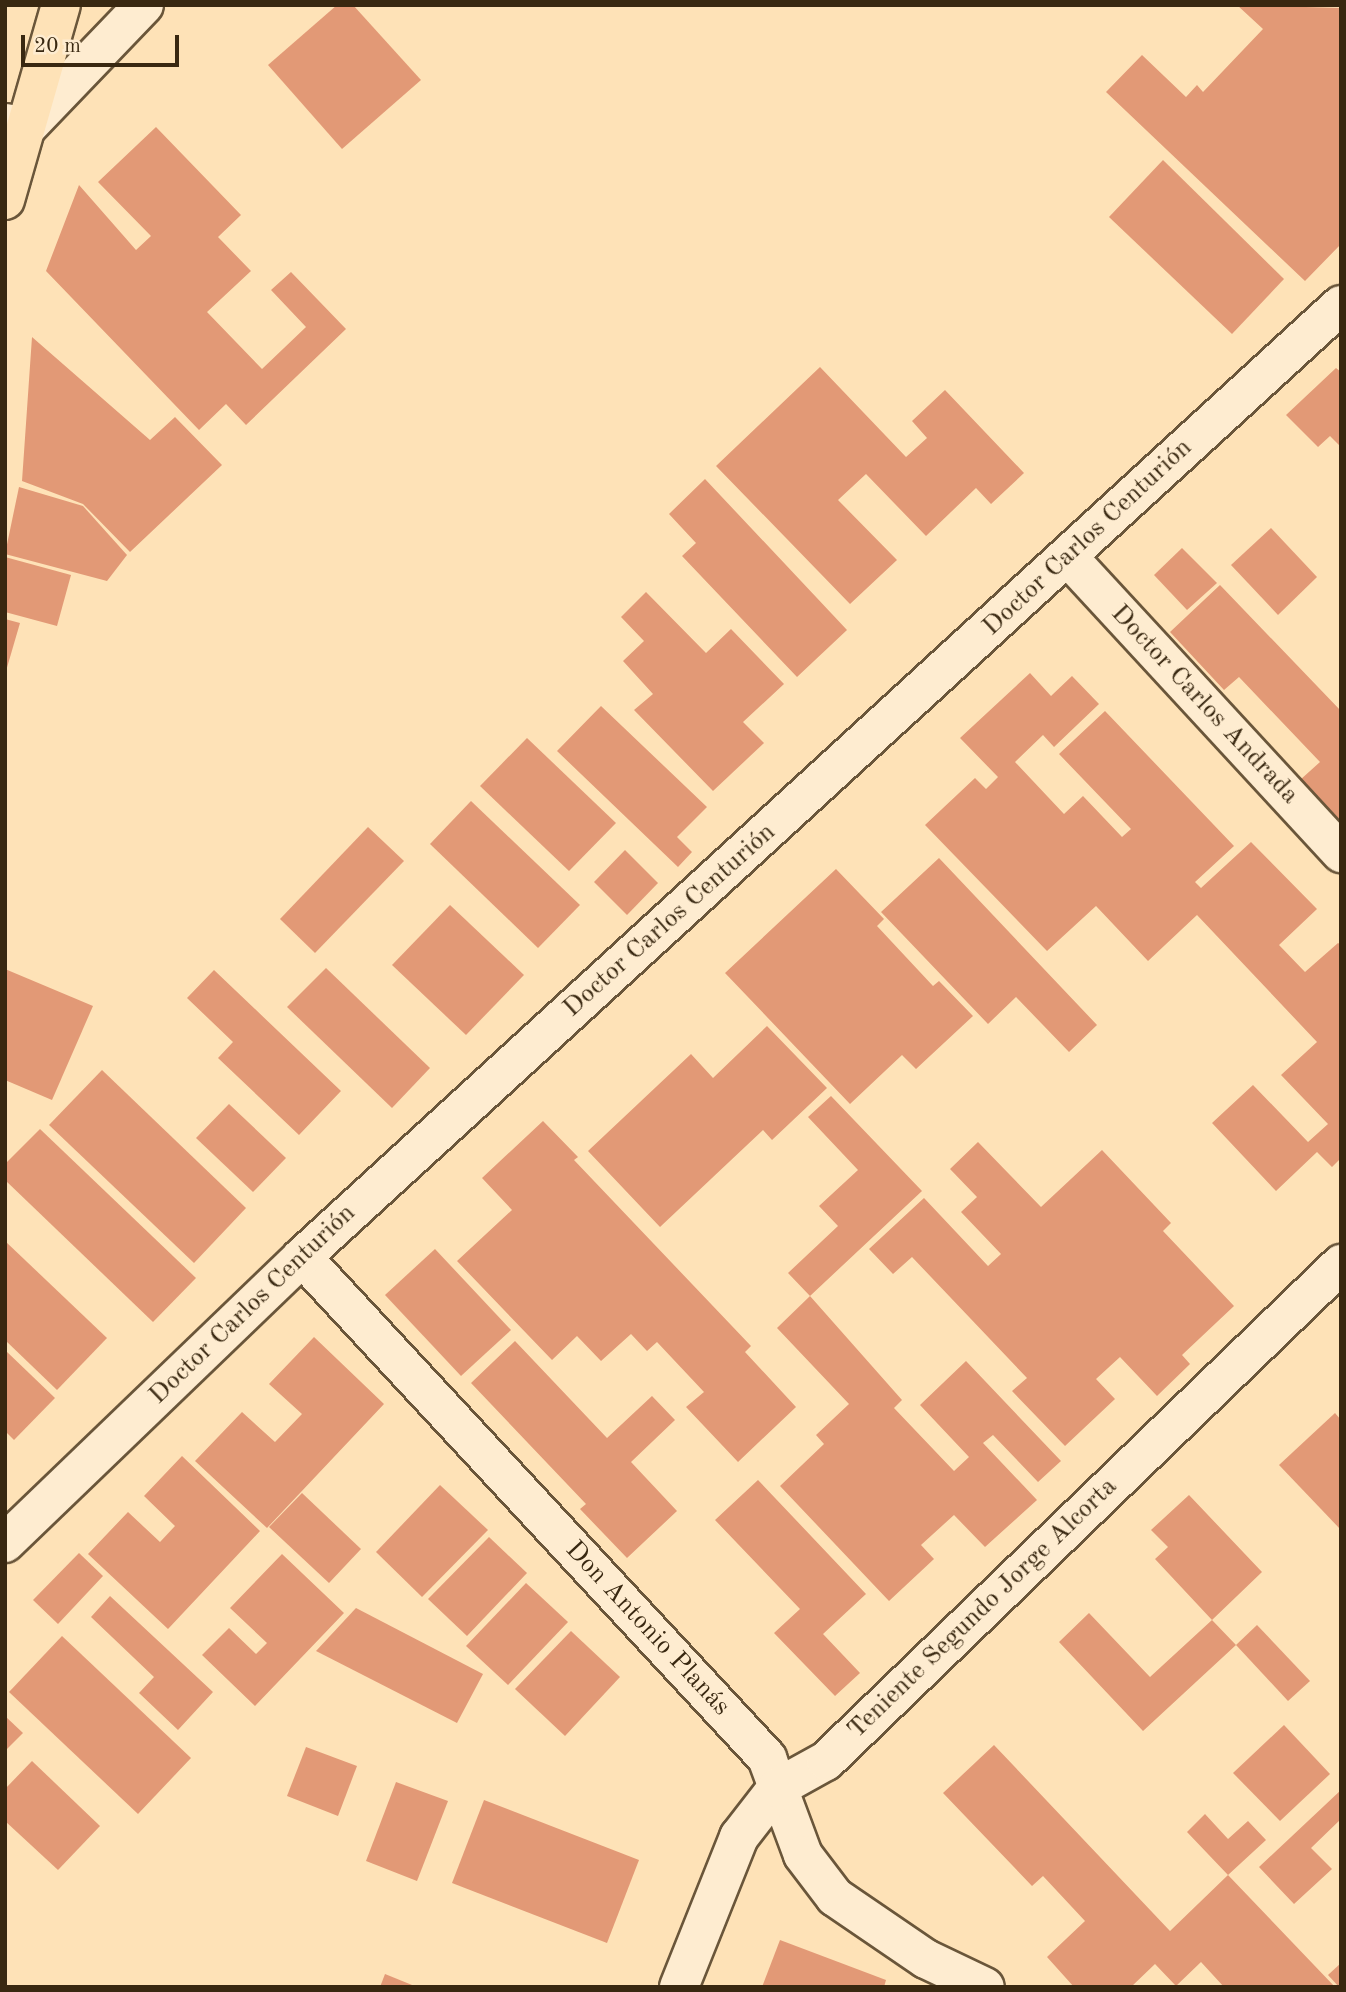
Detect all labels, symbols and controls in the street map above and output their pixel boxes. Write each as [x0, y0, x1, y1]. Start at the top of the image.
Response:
scale bar [24, 21, 182, 65]
text: 20 m [34, 36, 81, 57]
street label: Doctor Carlos Centurión [977, 433, 1199, 643]
street label: Doctor Carlos Andrada [1104, 599, 1304, 811]
street label: Doctor Carlos Centurión [557, 817, 783, 1025]
street label: Doctor Carlos Centurión [143, 1198, 363, 1412]
street label: Teniente Segundo Jorge Alcorta [842, 1472, 1124, 1746]
street label: Don Antonio Planás [558, 1535, 736, 1723]

